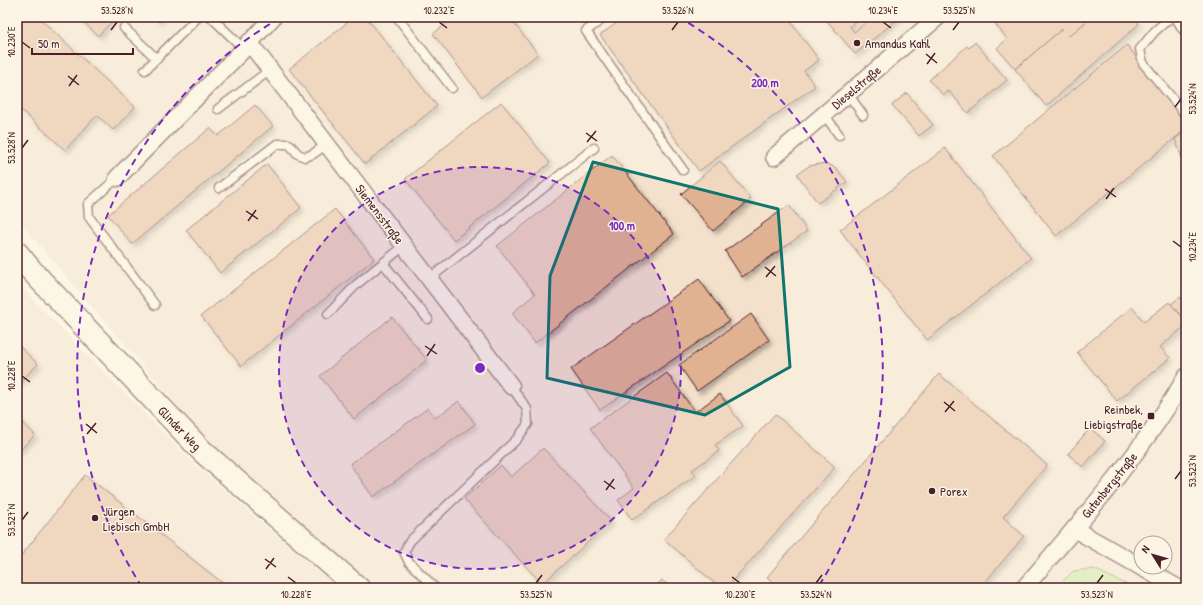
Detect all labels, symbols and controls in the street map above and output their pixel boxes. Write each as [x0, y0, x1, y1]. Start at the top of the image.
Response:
text: 53.528°N [101, 4, 133, 17]
text: 10.232°E [424, 4, 455, 17]
text: 53.526°N [662, 4, 694, 17]
text: 10.234°E [868, 4, 899, 17]
text: 53.525°N [943, 4, 975, 17]
text: 10.230°E [5, 26, 18, 57]
scale bar [32, 30, 133, 56]
place label: Amandus Kahl [865, 34, 931, 52]
text: 50 m [38, 35, 59, 52]
marker: Amandus Kahl [852, 38, 862, 48]
street label: Dieselstraße [827, 61, 885, 113]
text: 200 m [751, 74, 779, 91]
text: 53.524°N [1186, 83, 1199, 115]
text: 53.528°N [5, 132, 18, 164]
street label: Siemensstraße [352, 180, 408, 248]
text: 100 m [609, 217, 635, 234]
text: 10.234°E [1186, 231, 1199, 262]
text: 10.228°E [5, 360, 18, 391]
centre of rings [473, 361, 487, 375]
place label: Reinbek, Liebigstraße [1084, 400, 1143, 433]
street label: Glinder Weg [154, 402, 206, 454]
marker: Reinbek, Liebigstraße [1146, 411, 1156, 421]
street label: Gutenbergstraße [1077, 448, 1141, 522]
text: 53.523°N [1186, 455, 1199, 487]
place label: Porex [940, 482, 968, 500]
marker: Porex [927, 486, 937, 496]
place label: Jürgen Liebisch GmbH [103, 502, 169, 535]
text: 53.527°N [5, 504, 18, 536]
marker: Jürgen Liebisch GmbH [90, 513, 100, 523]
north arrow [1133, 535, 1173, 575]
text: N [1138, 542, 1152, 556]
text: 10.228°E [281, 588, 312, 601]
text: 53.525°N [520, 588, 552, 601]
text: 10.230°E [725, 588, 756, 601]
text: 53.524°N [800, 588, 832, 601]
text: 53.523°N [1081, 588, 1113, 601]

